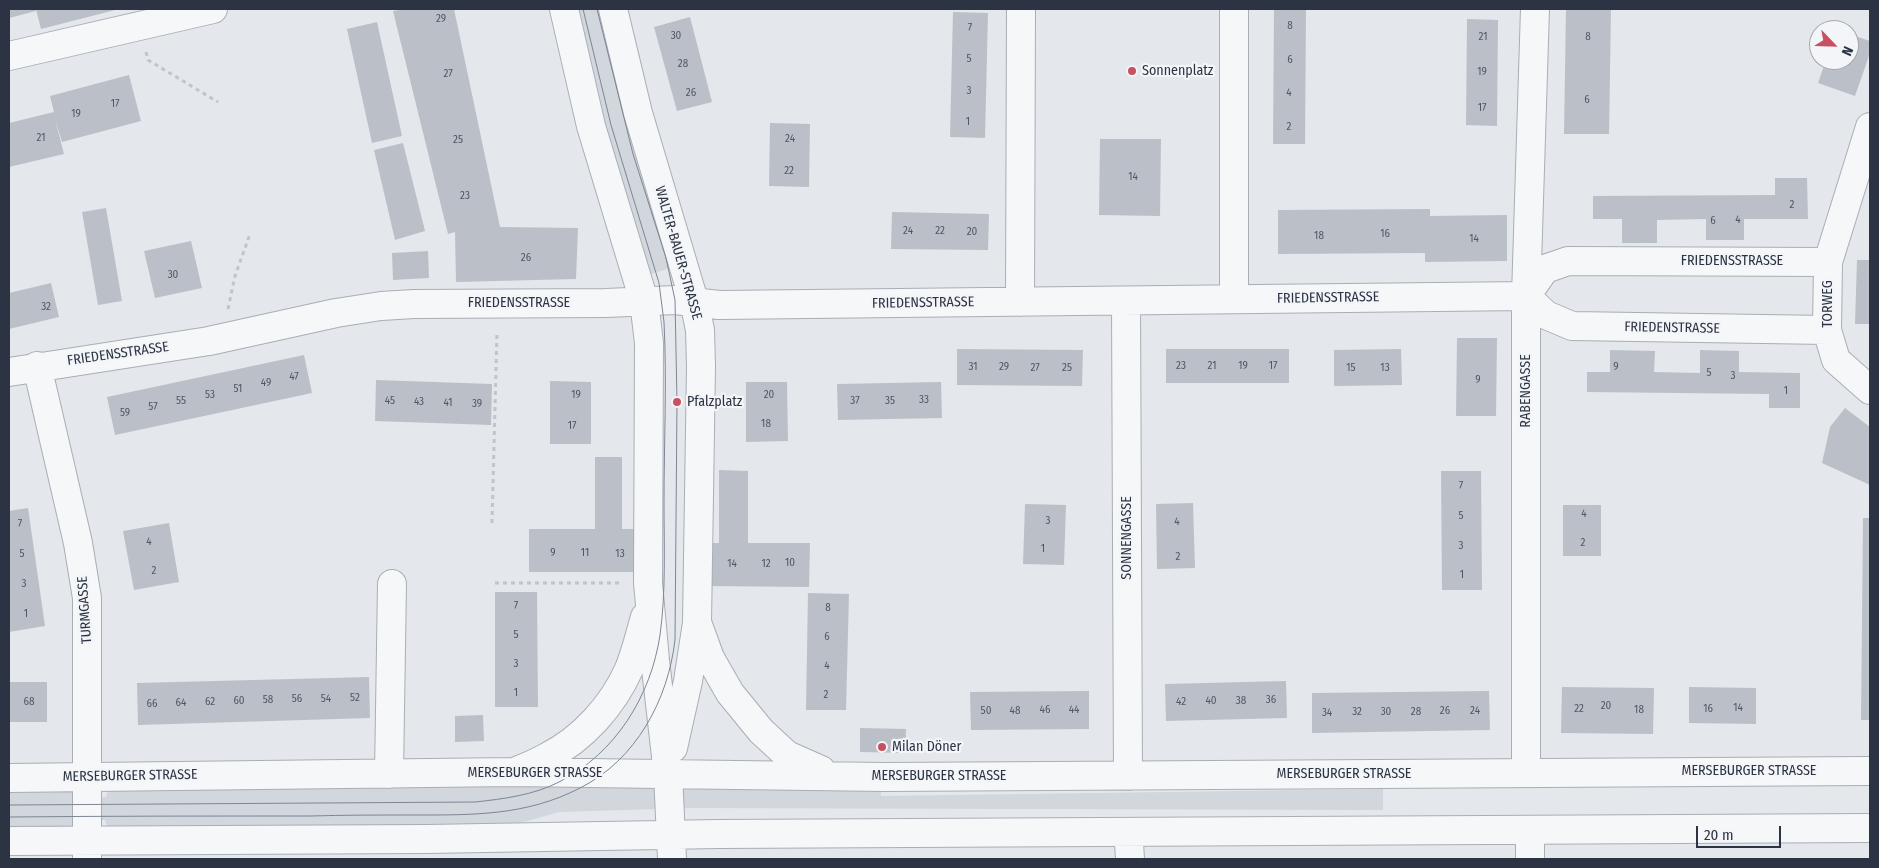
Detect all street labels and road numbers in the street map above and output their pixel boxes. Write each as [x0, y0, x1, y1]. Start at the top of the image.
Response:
street label: WALTER-BAUER-STRASSE [651, 184, 705, 322]
street label: FRIEDENSSTRASSE [1681, 253, 1783, 269]
street label: TORWEG [1820, 280, 1836, 328]
street label: FRIEDENSSTRASSE [1277, 289, 1379, 307]
street label: FRIEDENSSTRASSE [872, 294, 974, 312]
street label: FRIEDENSSTRASSE [468, 295, 570, 311]
street label: FRIEDENSTRASSE [1624, 319, 1720, 337]
street label: FRIEDENSSTRASSE [66, 339, 170, 369]
street label: RABENGASSE [1518, 354, 1534, 428]
street label: SONNENGASSE [1119, 496, 1135, 580]
street label: TURMGASSE [74, 576, 96, 644]
street label: MERSEBURGER STRASSE [1682, 763, 1816, 779]
street label: MERSEBURGER STRASSE [468, 765, 602, 781]
street label: MERSEBURGER STRASSE [62, 766, 198, 786]
street label: MERSEBURGER STRASSE [1277, 766, 1411, 782]
street label: MERSEBURGER STRASSE [872, 768, 1006, 784]

